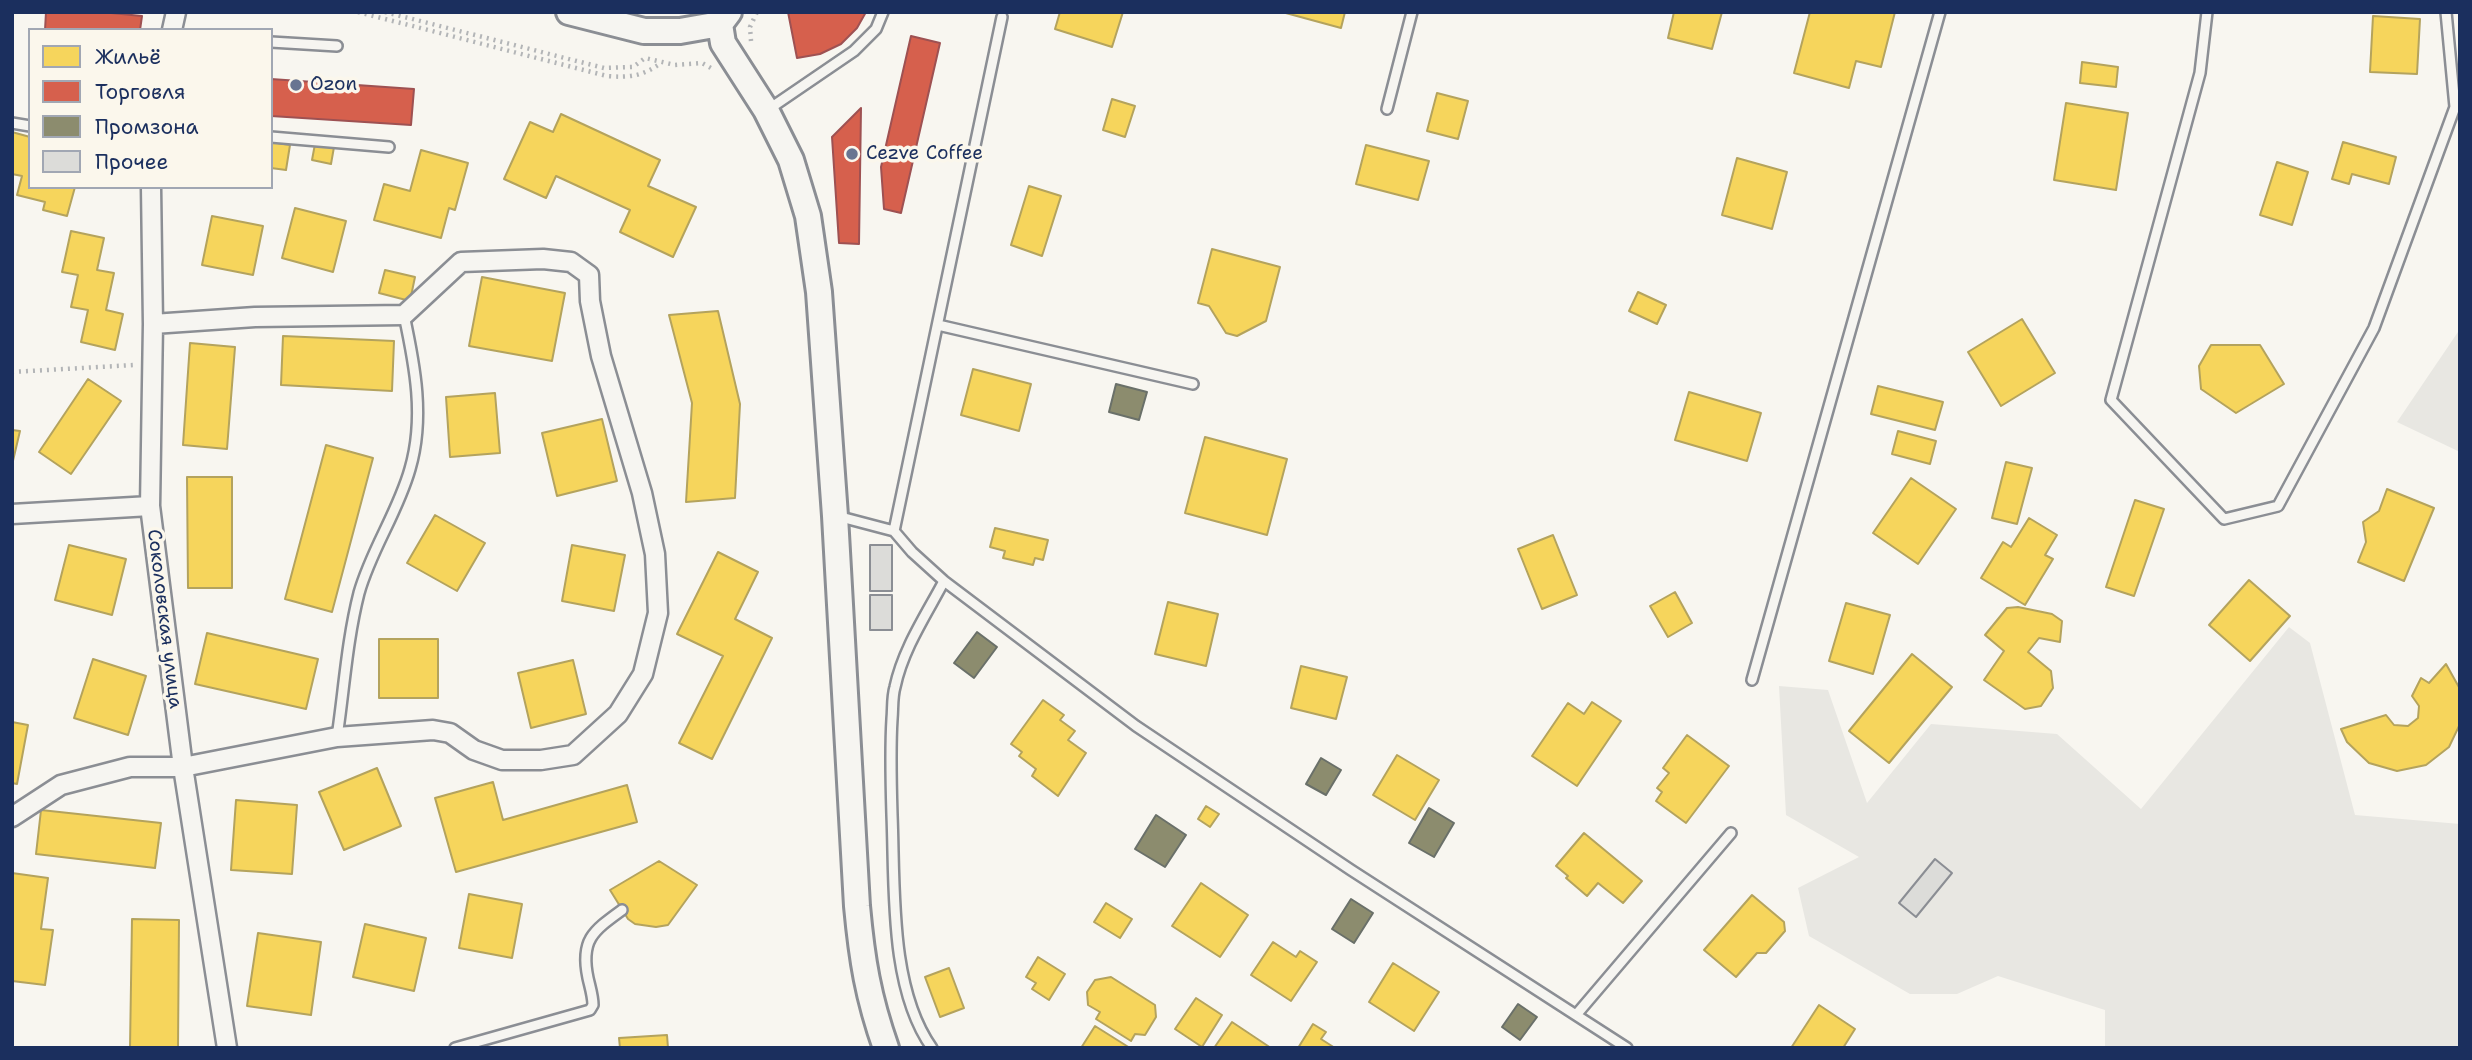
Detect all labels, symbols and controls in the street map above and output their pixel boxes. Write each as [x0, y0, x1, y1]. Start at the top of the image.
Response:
legend [28, 28, 273, 189]
text: Жильё [95, 43, 161, 71]
place label: Ozon [310, 74, 357, 96]
marker: Ozon [288, 77, 304, 93]
text: Торговля [95, 78, 185, 106]
text: Промзона [95, 113, 198, 141]
place label: Cezve Coffee [866, 143, 983, 165]
marker: Cezve Coffee [844, 146, 860, 162]
text: Прочее [95, 148, 168, 176]
street label: Соколовская улица [142, 528, 186, 710]

